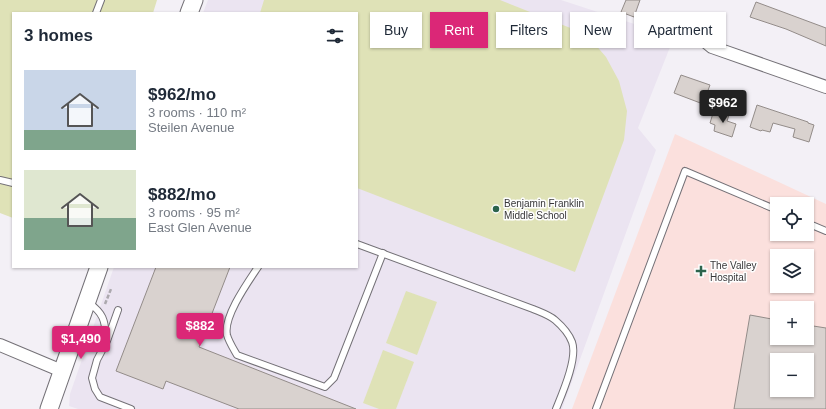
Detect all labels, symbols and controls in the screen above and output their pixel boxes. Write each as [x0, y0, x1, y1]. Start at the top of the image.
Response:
chip: Buy [370, 12, 422, 48]
chip: Rent [430, 12, 488, 48]
chip: Filters [496, 12, 562, 48]
chip: New [570, 12, 626, 48]
chip: Apartment [634, 12, 726, 48]
icon: filters [324, 25, 346, 47]
text: 3 homes [24, 26, 93, 45]
text: $962/mo [148, 85, 216, 104]
icon: home [56, 86, 104, 134]
pin: $962 [699, 90, 747, 124]
text: $962 [709, 95, 737, 110]
text: 3 rooms · 110 m² [148, 105, 246, 120]
text: Steilen Avenue [148, 120, 235, 135]
text: $882/mo [148, 185, 216, 204]
icon: home [56, 186, 104, 234]
map controls [770, 197, 814, 397]
button: locate [770, 197, 814, 241]
place label: Benjamin Franklin Middle School [504, 198, 584, 221]
marker: Benjamin Franklin Middle School [491, 204, 501, 214]
text: 3 rooms · 95 m² [148, 205, 240, 220]
text: East Glen Avenue [148, 220, 252, 235]
button: layers [770, 249, 814, 293]
place label: The Valley Hospital [710, 260, 757, 283]
marker: The Valley Hospital [695, 265, 707, 277]
button: + [770, 301, 814, 345]
pin: $882 [176, 313, 224, 347]
text: $882 [186, 318, 214, 333]
pin: $1,490 [48, 326, 114, 360]
text: $1,490 [61, 331, 101, 346]
button: − [770, 353, 814, 397]

